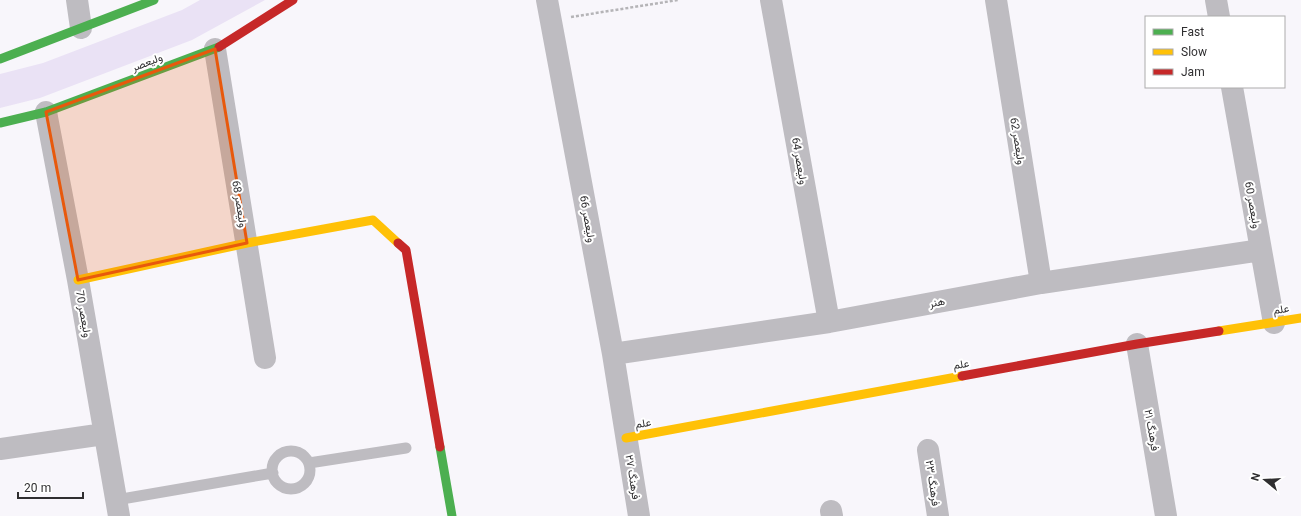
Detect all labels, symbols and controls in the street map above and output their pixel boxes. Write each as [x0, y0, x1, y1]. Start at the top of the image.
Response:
legend [1145, 16, 1285, 88]
text: Fast [1181, 24, 1204, 42]
text: Slow [1181, 44, 1207, 62]
street label: ولیعصر [129, 50, 166, 77]
text: Jam [1181, 64, 1205, 82]
street label: ولیعصر 62 [1004, 117, 1029, 166]
street label: ولیعصر 64 [786, 136, 811, 186]
street label: ولیعصر 68 [226, 180, 251, 229]
street label: ولیعصر 60 [1239, 180, 1264, 230]
street label: ولیعصر 66 [574, 194, 599, 244]
street label: ولیعصر 70 [70, 289, 95, 339]
street label: هنر [927, 294, 947, 313]
street label: علم [1272, 301, 1291, 320]
street label: علم [952, 356, 971, 375]
street label: فرهنگ ۲۱ [1139, 408, 1163, 452]
street label: علم [634, 415, 653, 434]
street label: فرهنگ ۲۷ [620, 454, 643, 501]
street label: فرهنگ ۲۳ [920, 459, 943, 507]
north arrow [1245, 460, 1285, 500]
text: N [1248, 471, 1266, 484]
scale bar [18, 474, 83, 500]
text: 20 m [24, 480, 51, 498]

